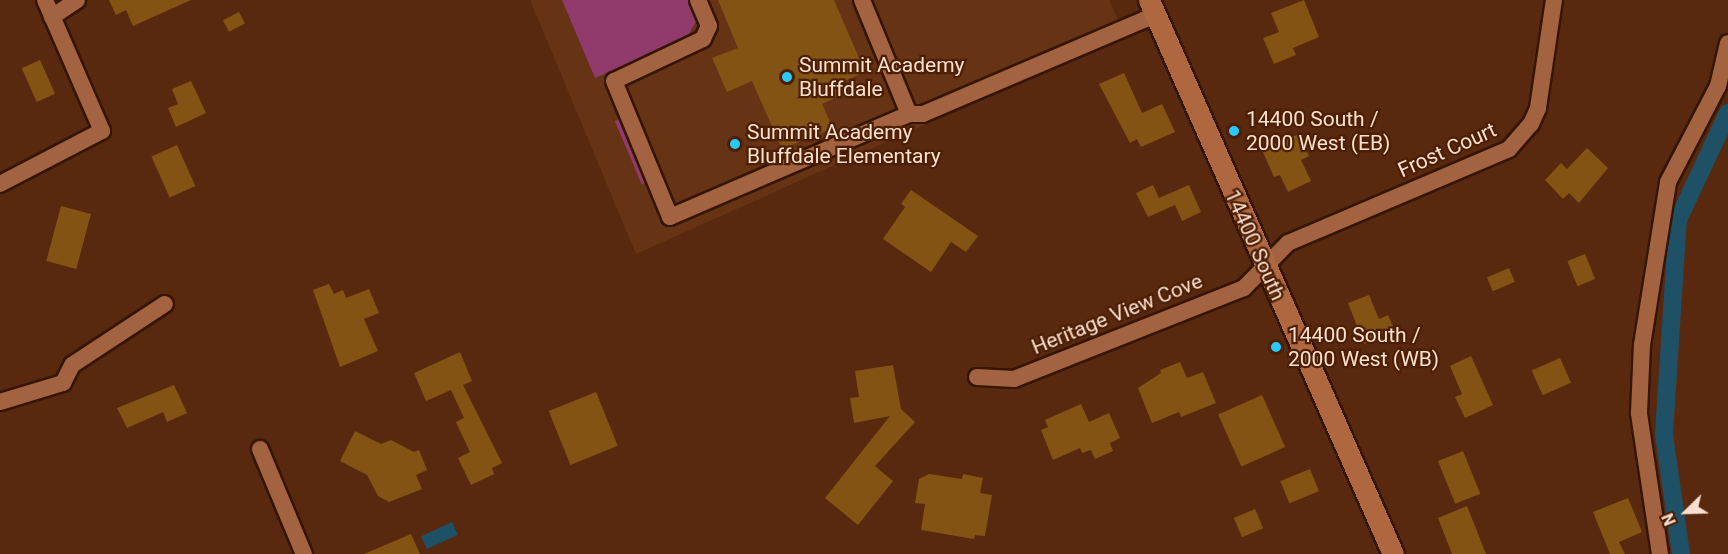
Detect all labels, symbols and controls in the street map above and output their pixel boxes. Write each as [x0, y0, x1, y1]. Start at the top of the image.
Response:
place label: Summit Academy Bluffdale [799, 52, 965, 102]
marker: Summit Academy Bluffdale [780, 70, 794, 84]
place label: 14400 South / 2000 West (EB) [1246, 106, 1390, 156]
street label: Frost Court [1394, 117, 1500, 183]
place label: Summit Academy Bluffdale Elementary [747, 119, 941, 169]
marker: 14400 South / 2000 West (EB) [1227, 124, 1241, 138]
marker: Summit Academy Bluffdale Elementary [728, 137, 742, 151]
street label: 14400 South [1219, 186, 1291, 304]
street label: Heritage View Cove [1028, 268, 1206, 360]
place label: 14400 South / 2000 West (WB) [1288, 322, 1439, 372]
marker: 14400 South / 2000 West (WB) [1269, 340, 1283, 354]
north arrow [1656, 482, 1716, 542]
text: N [1658, 510, 1680, 528]

